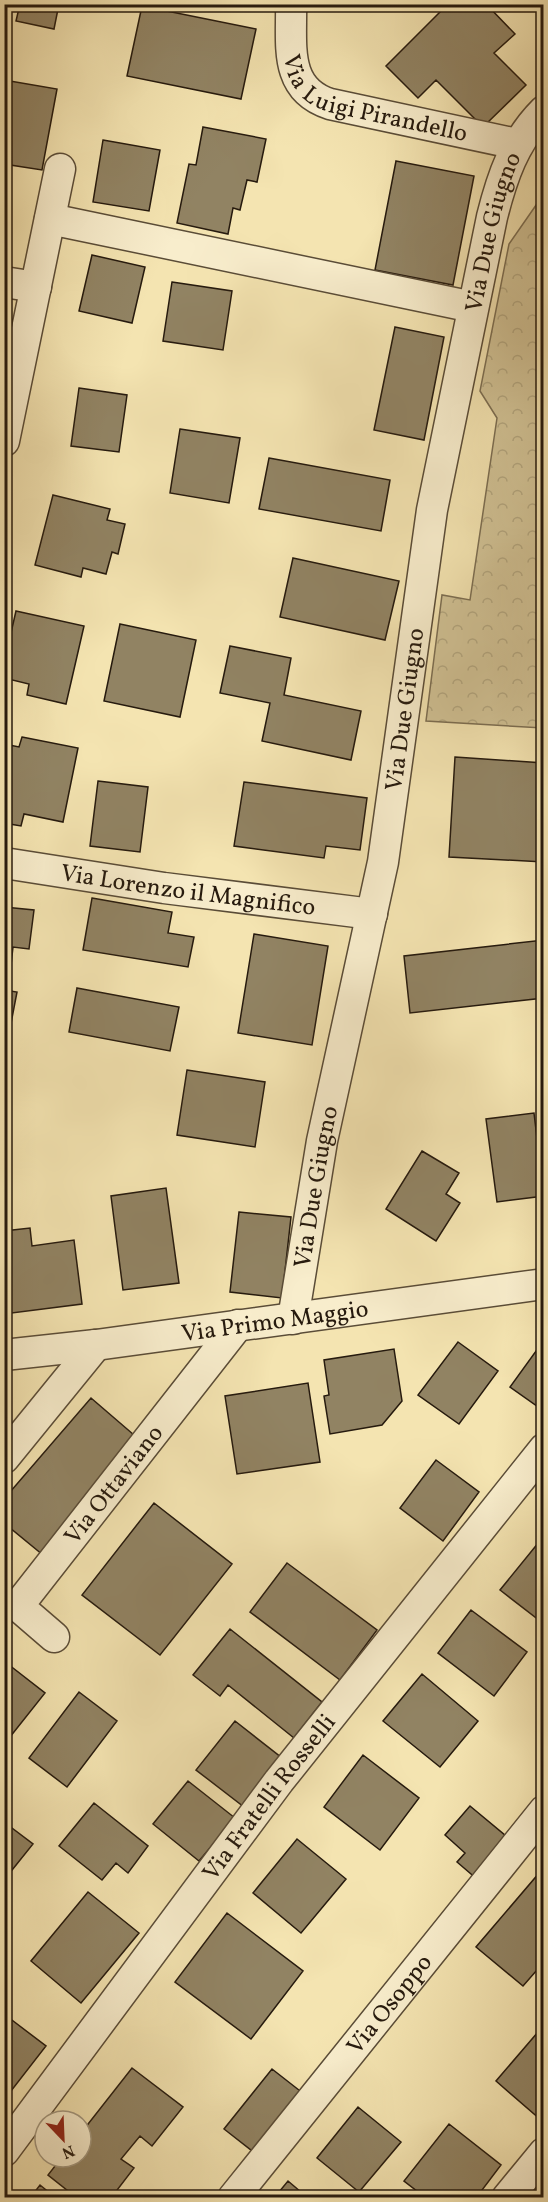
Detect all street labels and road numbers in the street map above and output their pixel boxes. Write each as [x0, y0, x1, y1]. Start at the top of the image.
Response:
street label: Via Luigi Pirandello [273, 52, 470, 152]
street label: Via Due Giugno [458, 147, 531, 315]
street label: Via Due Giugno [378, 626, 434, 793]
street label: Via Lorenzo il Magnifico [58, 857, 317, 926]
street label: Via Due Giugno [287, 1103, 348, 1271]
street label: Via Primo Maggio [180, 1293, 371, 1352]
street label: Via Ottaviano [57, 1419, 172, 1553]
street label: Via Fratelli Rosselli [195, 1708, 345, 1889]
street label: Via Osoppo [340, 1948, 441, 2063]

